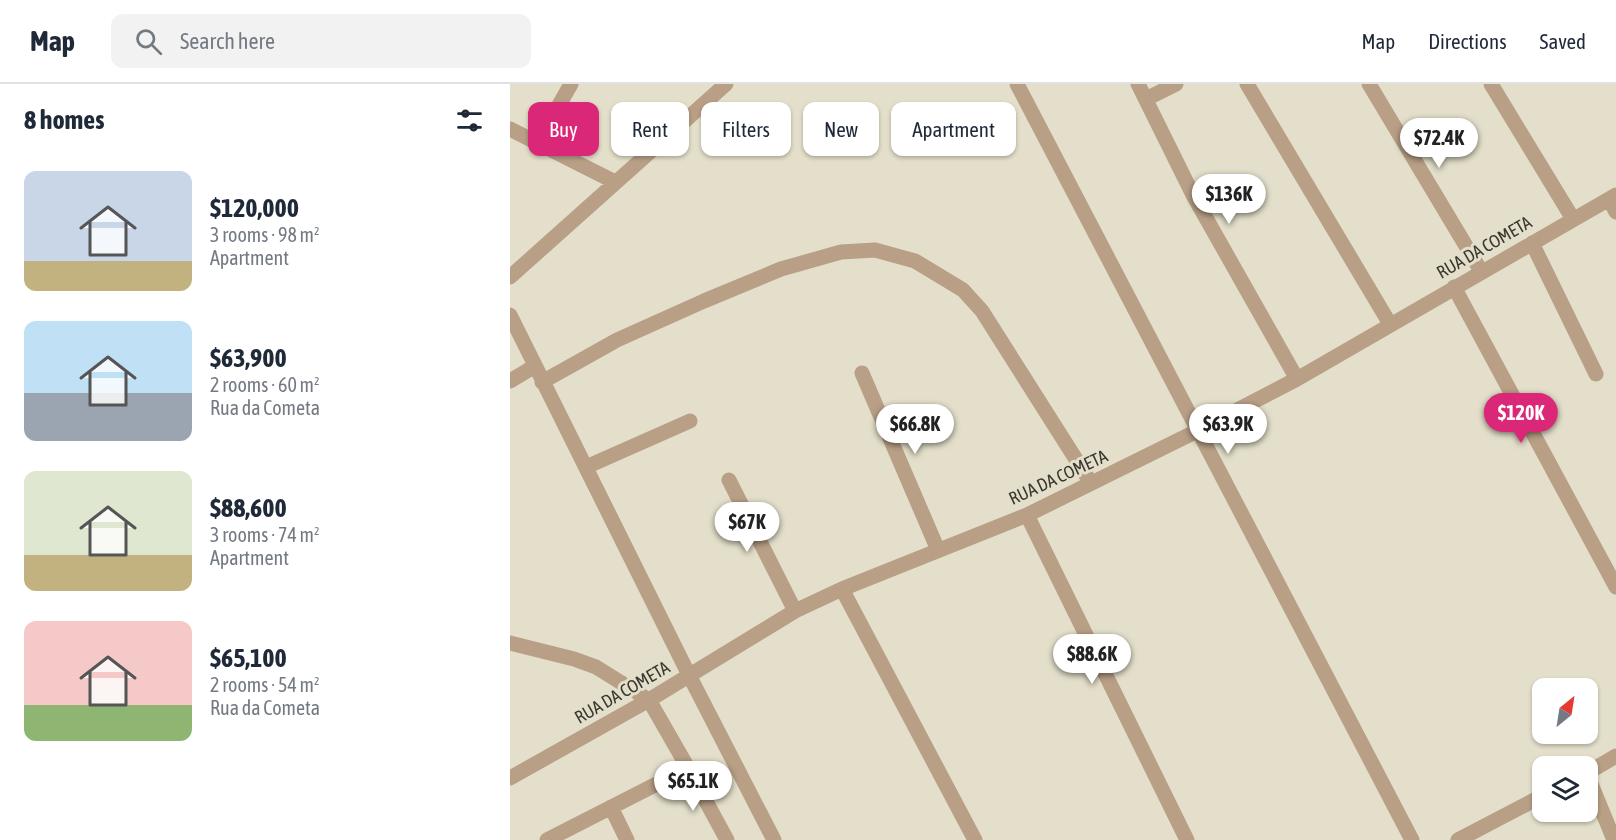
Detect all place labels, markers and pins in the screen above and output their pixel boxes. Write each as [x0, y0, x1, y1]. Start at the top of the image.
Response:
pin: $72.4K [1390, 118, 1488, 169]
pin: $136K [1187, 174, 1271, 225]
pin: $120K [1479, 393, 1563, 444]
pin: $66.8K [866, 404, 964, 455]
pin: $63.9K [1179, 404, 1277, 455]
pin: $67K [711, 502, 783, 553]
pin: $88.6K [1043, 634, 1141, 685]
pin: $65.1K [644, 761, 742, 812]

